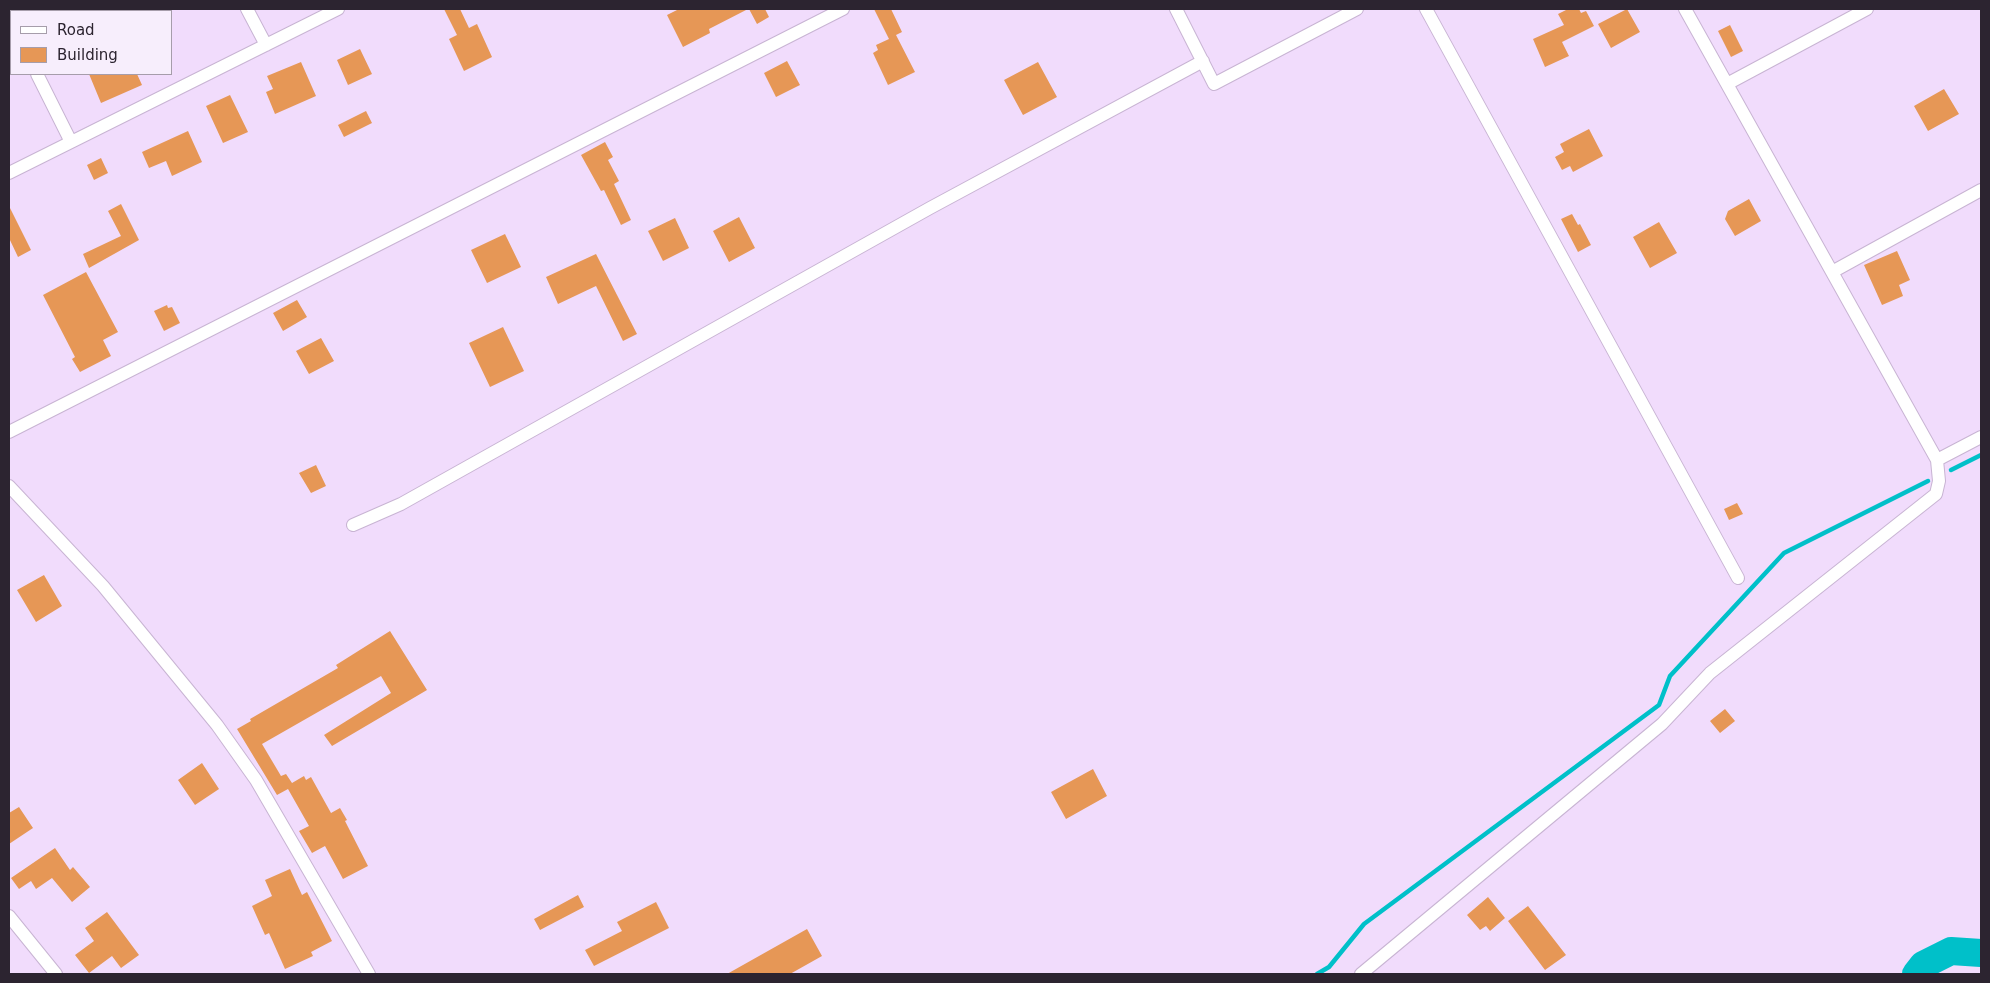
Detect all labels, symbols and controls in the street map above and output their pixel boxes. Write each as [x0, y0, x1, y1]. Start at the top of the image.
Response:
legend [10, 10, 172, 75]
text: Road [57, 21, 95, 39]
text: Building [57, 46, 118, 64]

